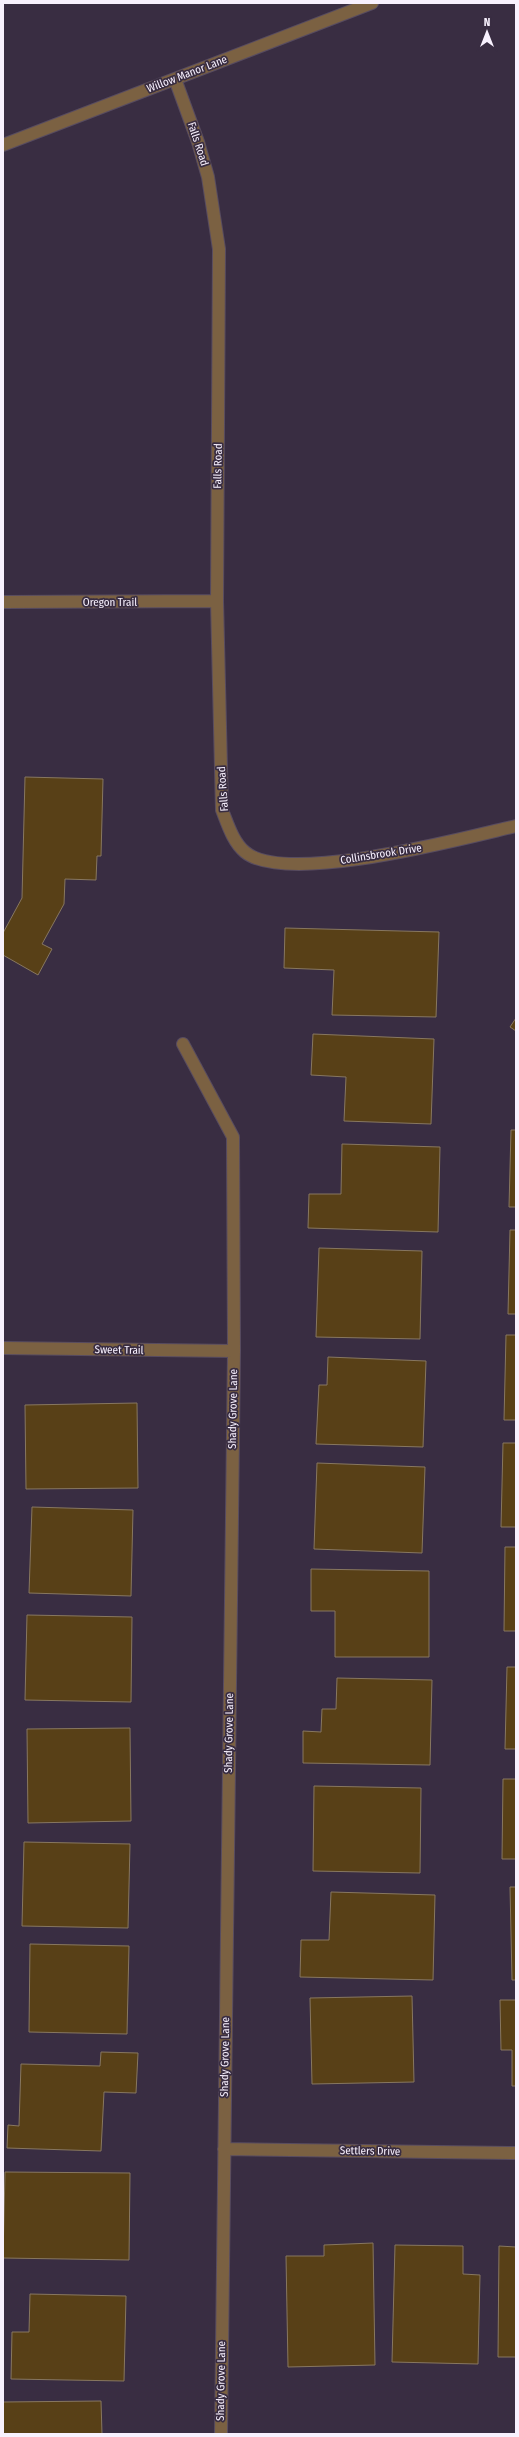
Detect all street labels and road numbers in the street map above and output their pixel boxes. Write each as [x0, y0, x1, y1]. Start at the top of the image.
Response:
street label: Willow Manor Lane [145, 53, 229, 95]
street label: Falls Road [185, 120, 211, 168]
street label: Falls Road [211, 443, 225, 489]
street label: Oregon Trail [83, 596, 137, 609]
street label: Falls Road [215, 766, 231, 812]
street label: Collinsbrook Drive [339, 841, 423, 867]
street label: Sweet Trail [94, 1343, 144, 1357]
street label: Shady Grove Lane [226, 1369, 240, 1449]
street label: Shady Grove Lane [222, 1693, 236, 1773]
street label: Shady Grove Lane [218, 2017, 232, 2097]
street label: Settlers Drive [340, 2144, 400, 2158]
street label: Shady Grove Lane [214, 2341, 228, 2421]

